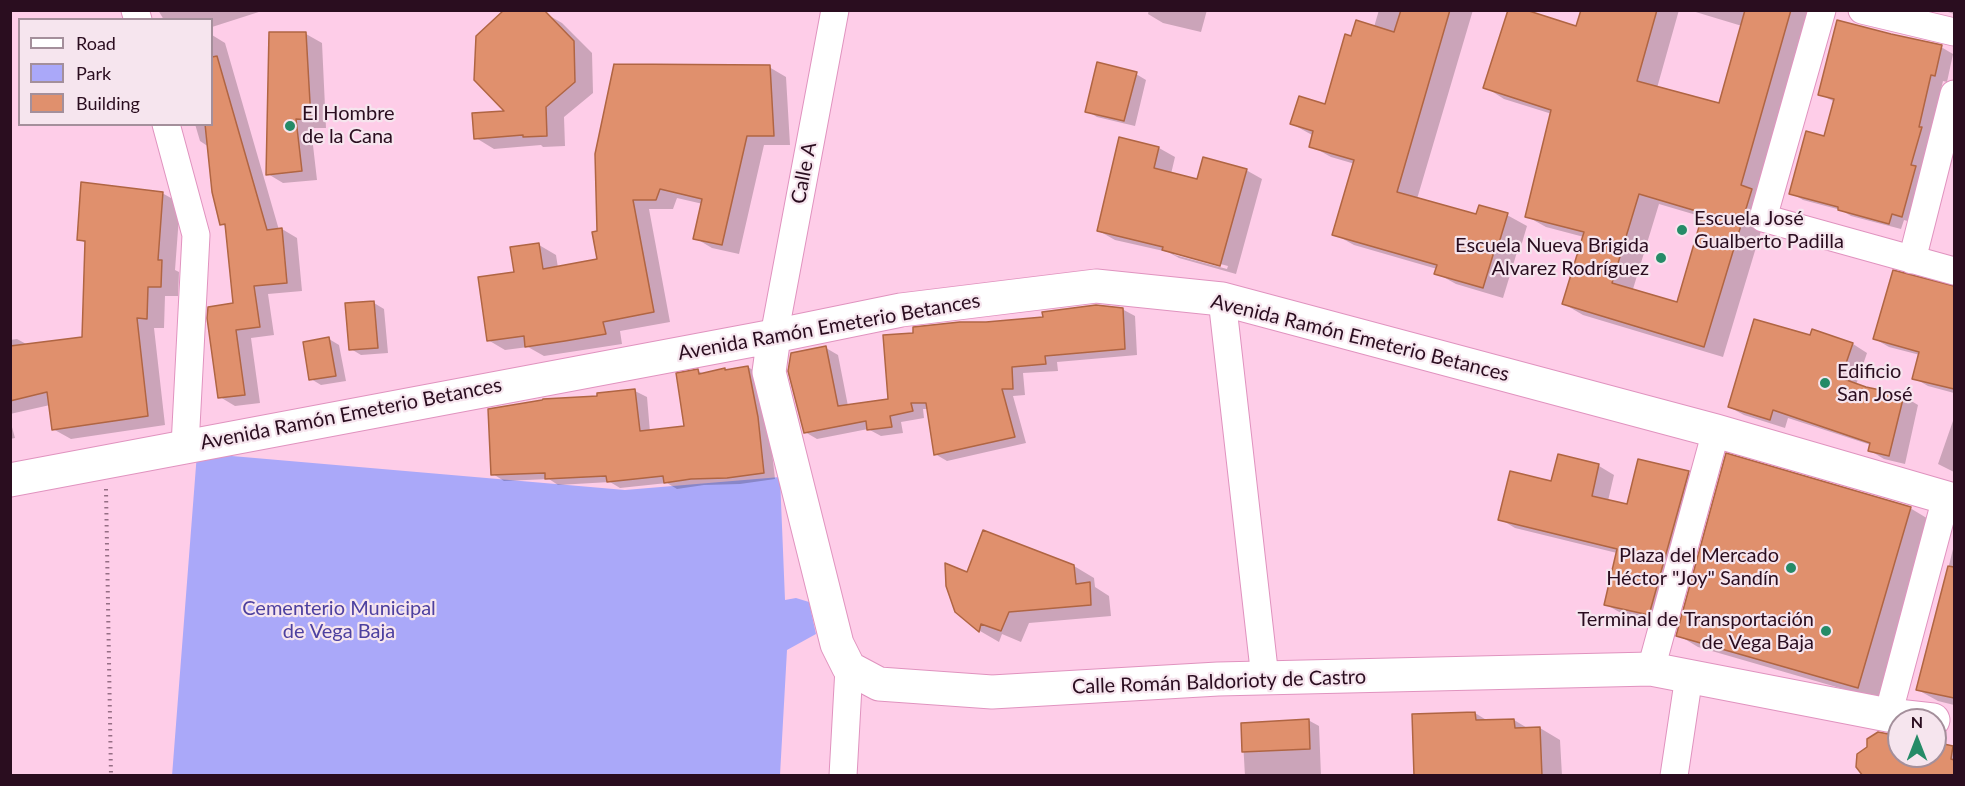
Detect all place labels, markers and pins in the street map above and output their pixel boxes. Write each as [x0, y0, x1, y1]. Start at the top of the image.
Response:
place label: El Hombre de la Cana [302, 102, 395, 149]
marker: El Hombre de la Cana [283, 119, 297, 133]
place label: Escuela José Gualberto Padilla [1694, 207, 1844, 254]
marker: Escuela José Gualberto Padilla [1675, 223, 1689, 237]
place label: Escuela Nueva Brigida Alvarez Rodríguez [1455, 234, 1649, 281]
marker: Escuela Nueva Brigida Alvarez Rodríguez [1654, 251, 1668, 265]
place label: Edificio San José [1837, 360, 1913, 407]
marker: Edificio San José [1818, 376, 1832, 390]
place label: Plaza del Mercado Héctor "Joy" Sandín [1606, 544, 1779, 591]
marker: Plaza del Mercado Héctor "Joy" Sandín [1784, 561, 1798, 575]
place label: Terminal de Transportación de Vega Baja [1577, 608, 1814, 655]
marker: Terminal de Transportación de Vega Baja [1819, 624, 1833, 638]

